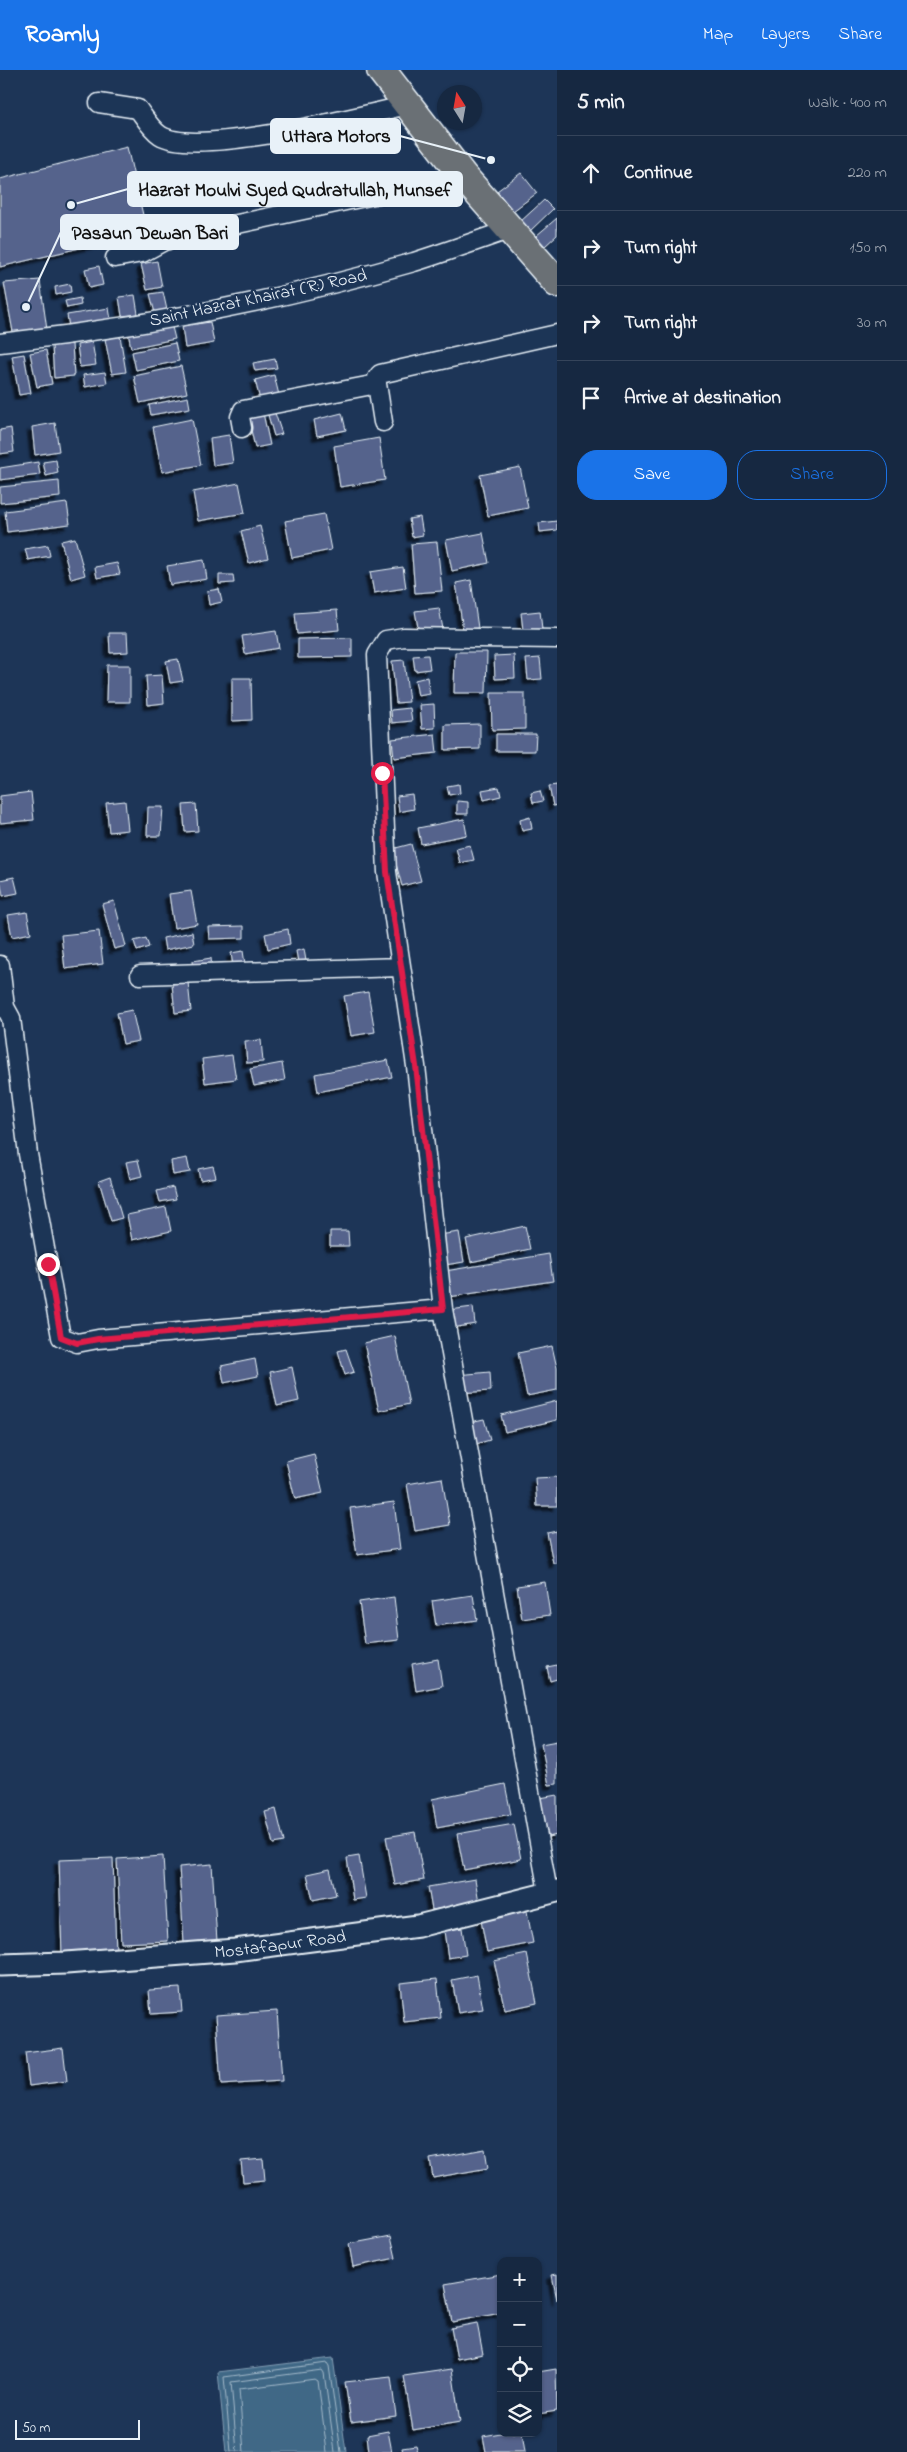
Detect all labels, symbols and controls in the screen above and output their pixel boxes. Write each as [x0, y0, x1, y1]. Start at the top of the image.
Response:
text: Roamly [25, 18, 100, 53]
text: Map [703, 22, 733, 48]
text: Layers [761, 22, 811, 48]
text: Share [839, 22, 882, 48]
north arrow [437, 85, 482, 130]
text: 5 min [577, 88, 625, 118]
text: Walk · 400 m [808, 91, 887, 115]
callout: Uttara Motors [271, 119, 400, 153]
text: Uttara Motors [281, 124, 391, 151]
icon: ahead [577, 159, 605, 187]
text: Continue [624, 160, 692, 187]
text: 220 m [848, 161, 887, 185]
callout: Hazrat Moulvi Syed Qudratullah, Munsef [128, 172, 462, 206]
text: Hazrat Moulvi Syed Qudratullah, Munsef [138, 178, 453, 207]
callout: Pasaun Dewan Bari [61, 215, 238, 249]
text: Pasaun Dewan Bari [72, 221, 228, 248]
icon: right [577, 234, 605, 262]
text: Turn right [624, 235, 697, 262]
text: 150 m [849, 236, 887, 260]
street label: Saint Hazrat Khairat (R:) Road [147, 263, 369, 335]
icon: right [577, 309, 605, 337]
text: Turn right [624, 310, 697, 337]
text: 30 m [857, 311, 887, 335]
icon: arrive [577, 384, 605, 412]
text: Arrive at destination [624, 385, 781, 412]
button: Save [577, 450, 727, 500]
button: Share [737, 450, 887, 500]
route start [371, 762, 394, 785]
route end [37, 1253, 60, 1276]
street label: Mostafapur Road [213, 1925, 348, 1967]
map controls [497, 2257, 542, 2437]
button: + [497, 2257, 542, 2302]
button: − [497, 2302, 542, 2347]
button: locate [497, 2347, 542, 2392]
button: layers [497, 2392, 542, 2437]
scale bar [15, 2417, 140, 2440]
text: 50 m [22, 2418, 50, 2439]

